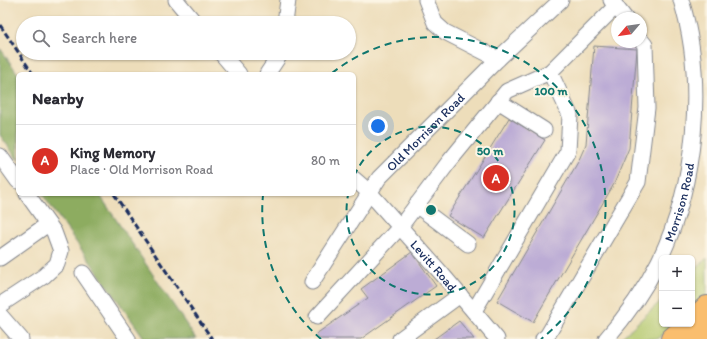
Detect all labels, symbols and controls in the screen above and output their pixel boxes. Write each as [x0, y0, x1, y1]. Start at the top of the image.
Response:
north arrow [611, 12, 647, 48]
search box [16, 16, 356, 60]
icon: search [30, 27, 52, 49]
text: Search here [62, 29, 137, 47]
text: 100 m [534, 84, 568, 98]
text: Nearby [32, 88, 84, 108]
street label: Old Morrison Road [383, 90, 467, 174]
your location [368, 116, 388, 136]
text: King Memory [70, 144, 155, 162]
text: 50 m [477, 144, 504, 158]
text: A [41, 153, 49, 168]
text: 80 m [311, 153, 340, 168]
text: Place · Old Morrison Road [70, 162, 213, 177]
street label: Morrison Road [661, 162, 697, 244]
pin: A [483, 163, 509, 193]
centre of rings [424, 203, 438, 217]
street label: Levitt Road [408, 237, 461, 294]
map controls [659, 255, 695, 327]
button: + [659, 255, 695, 291]
button: − [659, 291, 695, 327]

